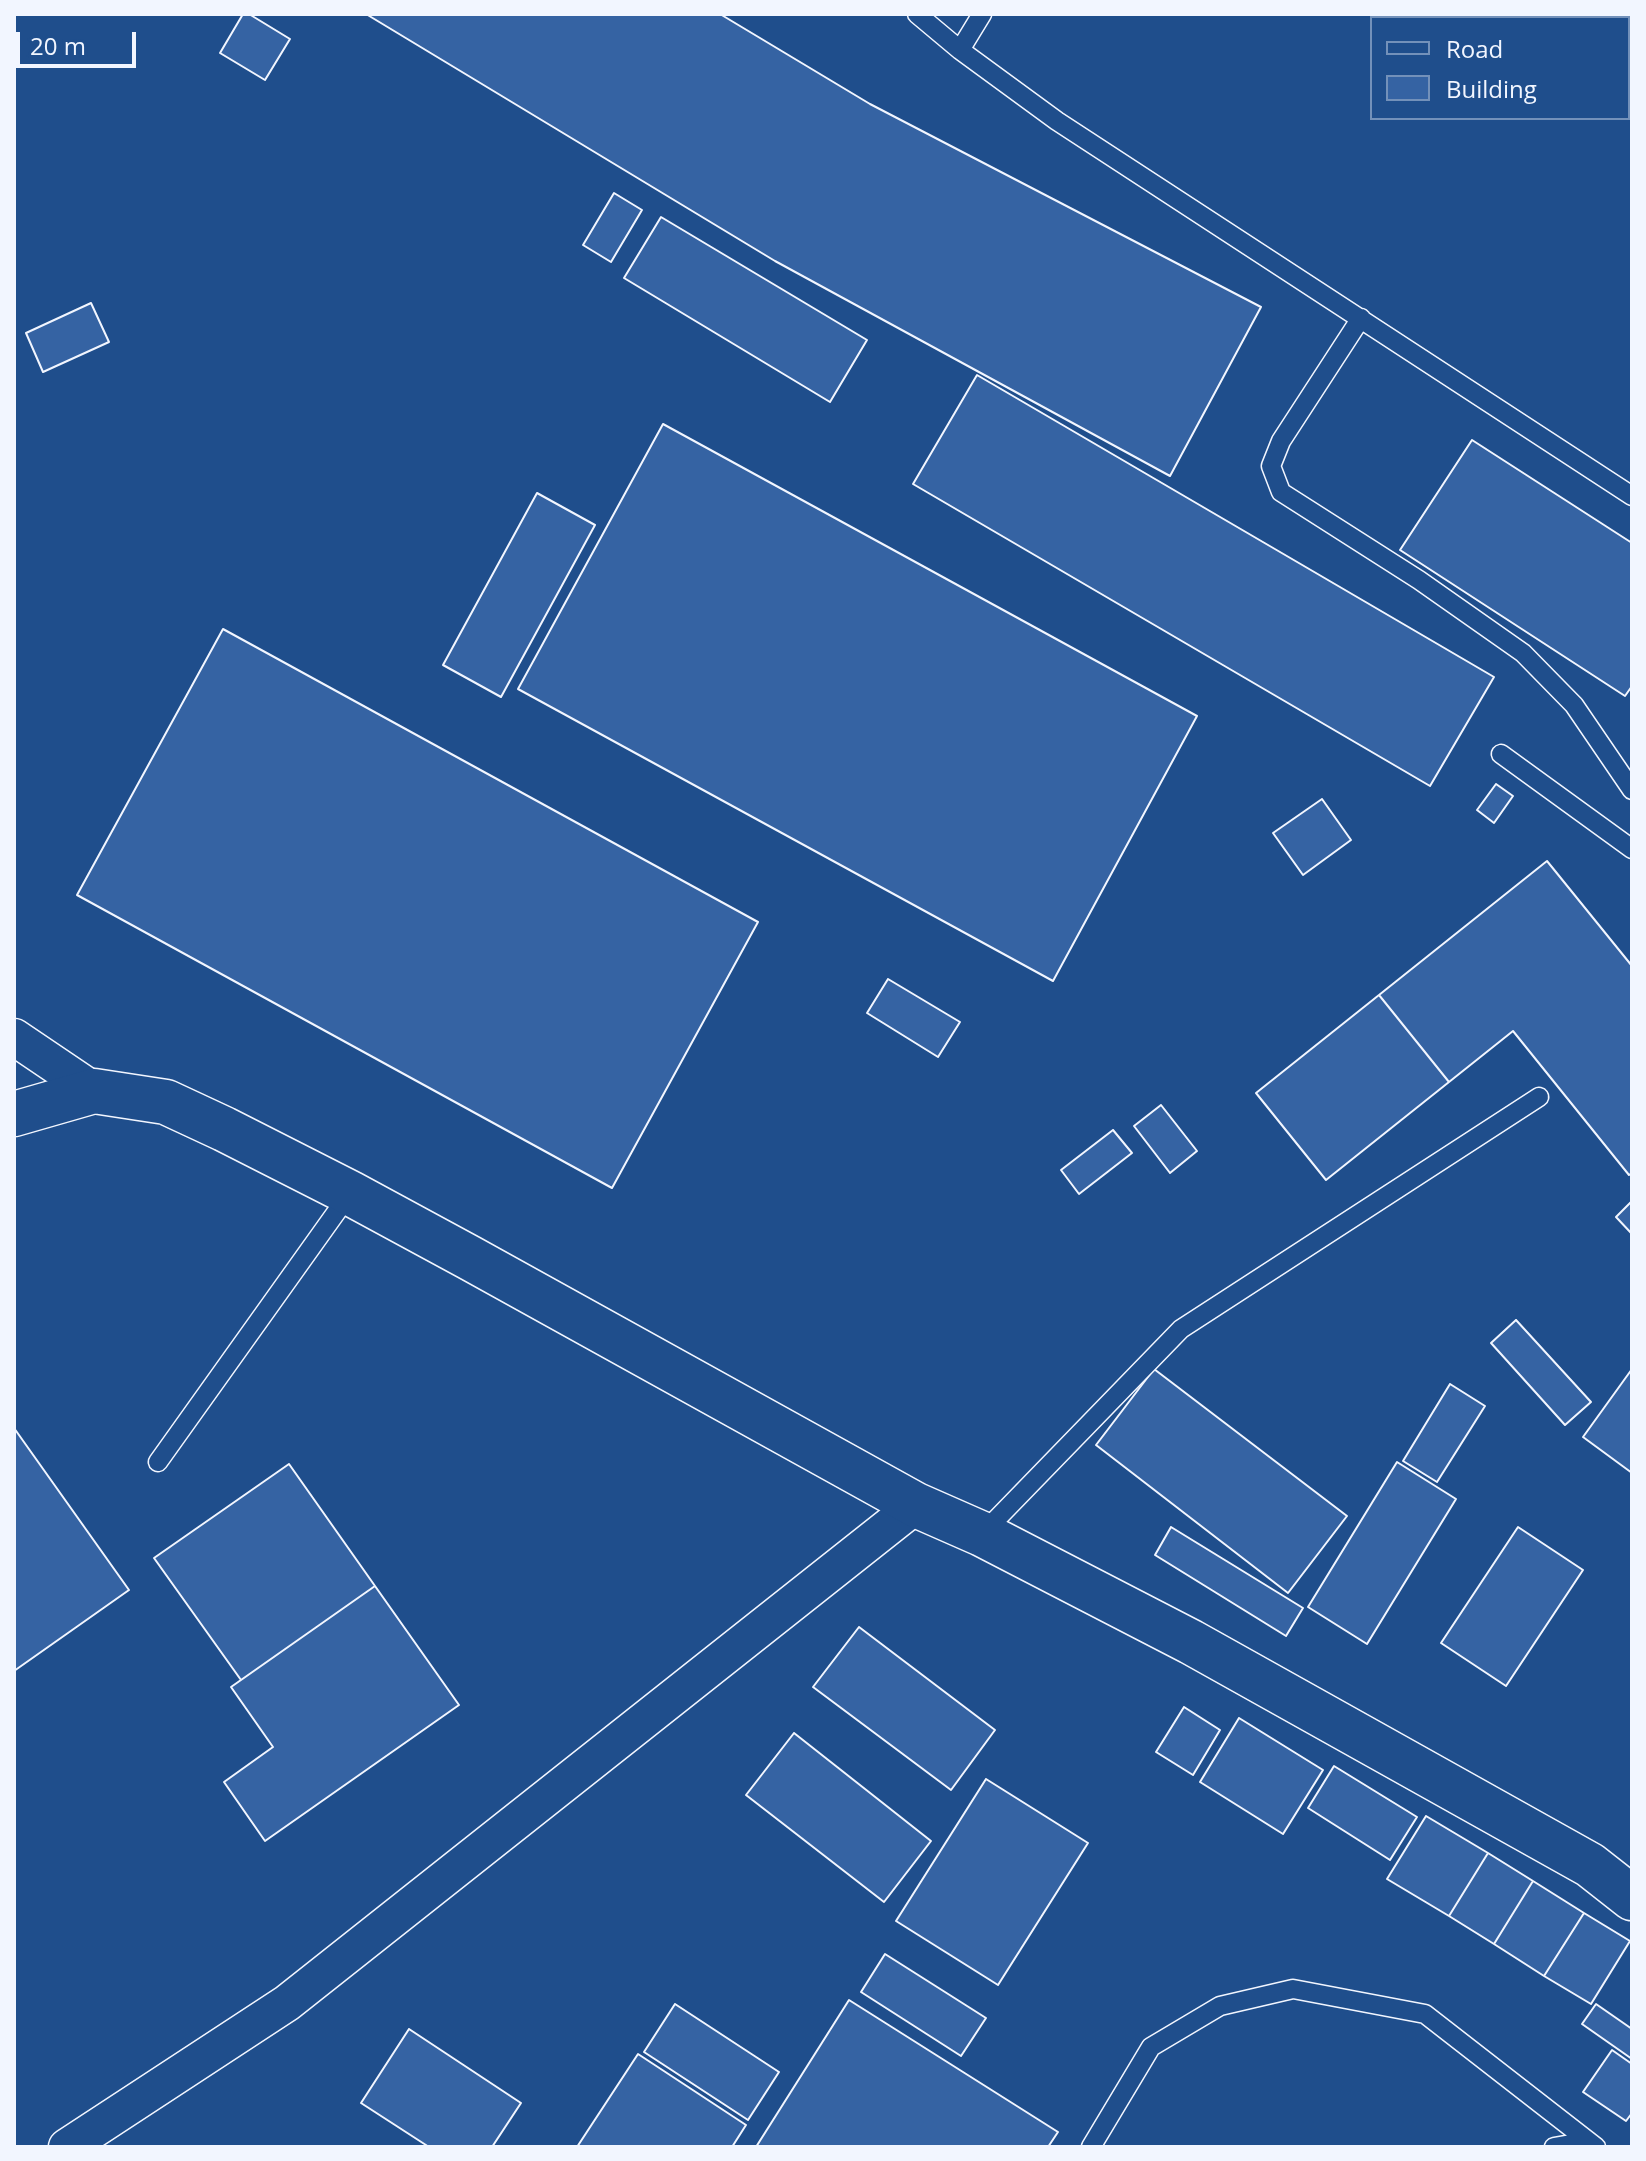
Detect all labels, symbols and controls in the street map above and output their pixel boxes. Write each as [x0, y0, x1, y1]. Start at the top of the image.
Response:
scale bar [20, 16, 140, 66]
legend [1370, 16, 1630, 120]
text: 20 m [30, 29, 86, 62]
text: Road [1446, 32, 1503, 65]
text: Building [1446, 72, 1537, 105]

